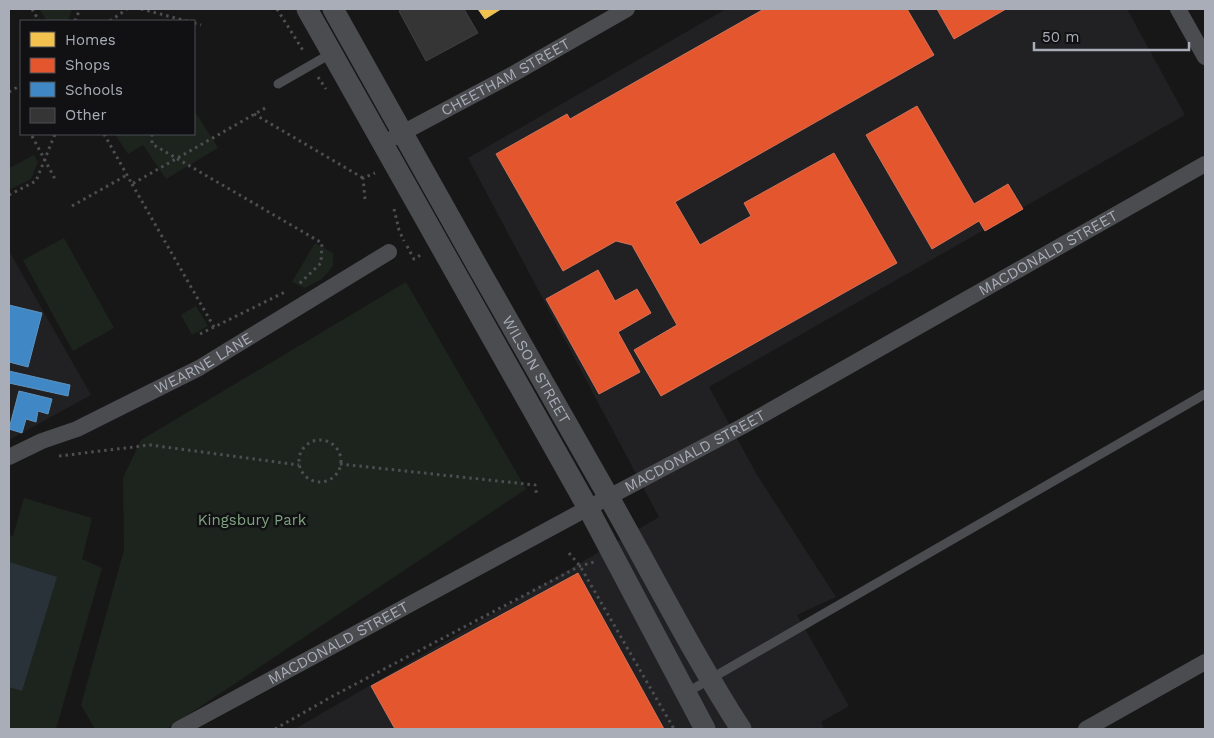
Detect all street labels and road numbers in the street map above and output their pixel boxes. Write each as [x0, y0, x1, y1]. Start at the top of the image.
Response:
street label: CHEETHAM STREET [438, 34, 573, 120]
street label: MACDONALD STREET [975, 206, 1121, 300]
street label: WILSON STREET [498, 313, 574, 427]
street label: WEARNE LANE [151, 329, 255, 398]
street label: MACDONALD STREET [621, 406, 769, 496]
street label: MACDONALD STREET [265, 598, 412, 688]

